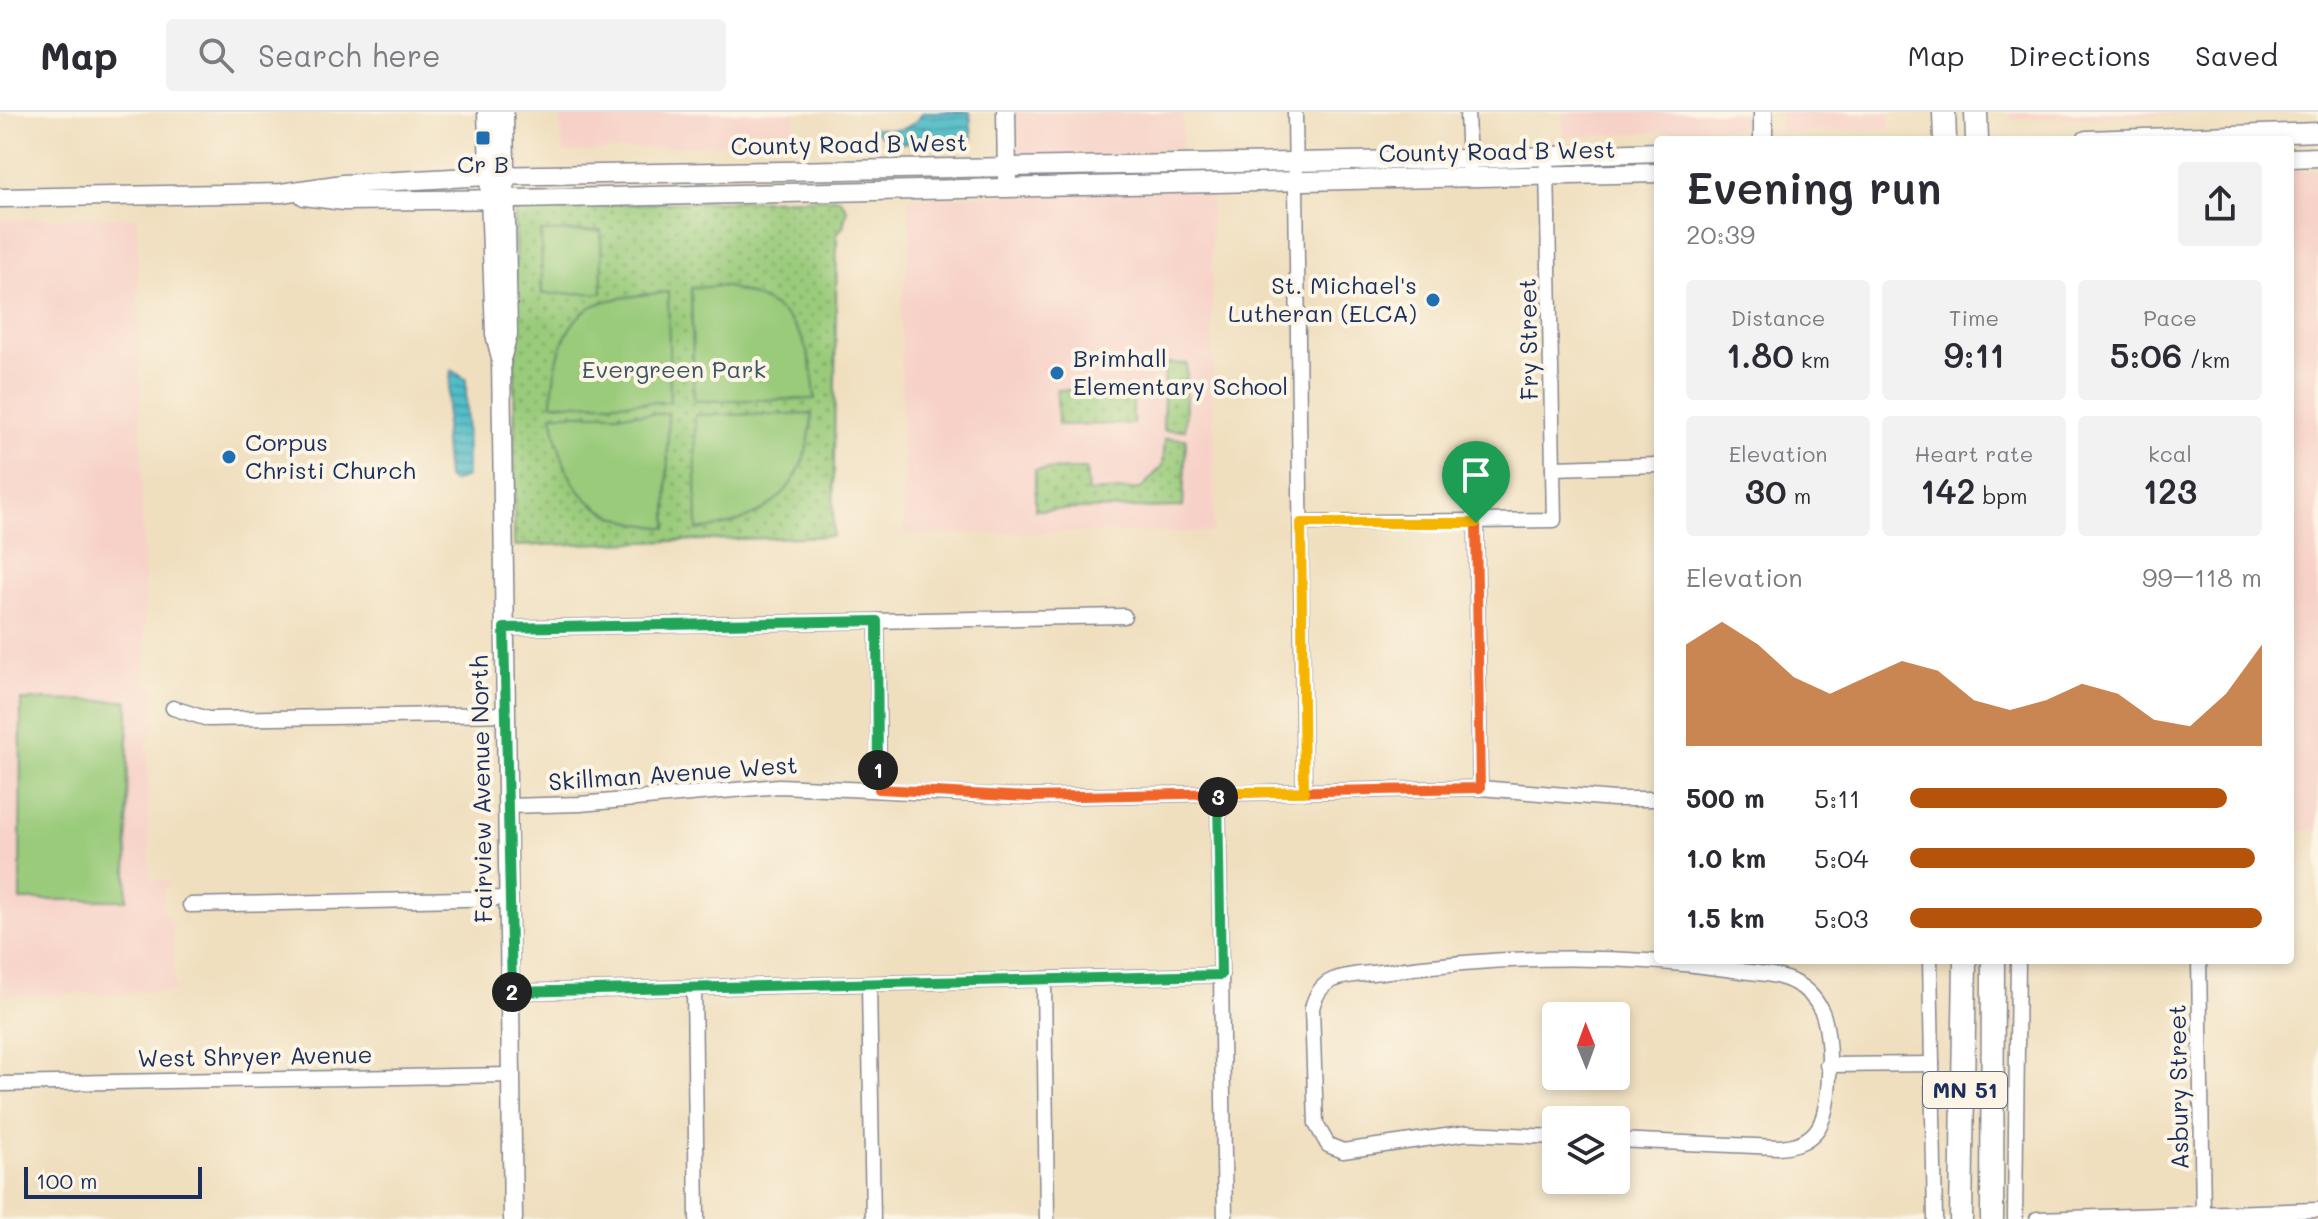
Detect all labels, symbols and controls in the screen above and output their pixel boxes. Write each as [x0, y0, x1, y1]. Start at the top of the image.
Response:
search box [166, 19, 726, 91]
text: Map [40, 30, 118, 80]
icon: search [194, 33, 238, 77]
text: Search here [258, 35, 441, 75]
text: Map [1908, 37, 1965, 73]
text: Directions [2009, 37, 2151, 73]
text: Saved [2195, 37, 2278, 73]
street label: County Road B West [730, 126, 968, 161]
marker: Cr B [474, 129, 492, 147]
street label: County Road B West [1378, 133, 1616, 168]
place label: Cr B [457, 148, 509, 179]
text: Evening run [1686, 158, 1941, 215]
button: share [2178, 162, 2262, 246]
text: 20:39 [1686, 217, 1755, 251]
place label: St. Michael's Lutheran (ELCA) [1228, 269, 1417, 328]
street label: Fry Street [1511, 278, 1544, 400]
marker: St. Michael's Lutheran (ELCA) [1424, 291, 1442, 309]
text: Distance [1731, 303, 1825, 332]
text: Time [1949, 303, 1999, 332]
text: Pace [2143, 303, 2197, 332]
text: 1.80 [1726, 332, 1794, 377]
text: 9:11 [1943, 332, 2005, 377]
text: 5:06 [2110, 332, 2182, 377]
place label: Brimhall Elementary School [1073, 342, 1288, 401]
text: km [1794, 345, 1830, 374]
text: /km [2182, 345, 2230, 374]
park label: Evergreen Park [582, 353, 766, 384]
marker: Brimhall Elementary School [1048, 364, 1066, 382]
place label: Corpus Christi Church [245, 426, 416, 485]
text: Elevation [1729, 439, 1827, 468]
text: Heart rate [1915, 439, 2033, 468]
text: kcal [2148, 439, 2192, 468]
pin [1442, 441, 1510, 523]
marker: Corpus Christi Church [220, 448, 238, 466]
icon: arrive [1454, 453, 1498, 497]
text: 30 [1745, 468, 1787, 513]
text: 142 [1920, 468, 1975, 513]
text: 123 [2143, 468, 2197, 513]
text: m [1787, 481, 1811, 510]
text: bpm [1975, 481, 2028, 510]
text: Elevation [1686, 560, 1803, 594]
text: 99–118 m [2142, 560, 2262, 594]
street label: Fairview Avenue North [463, 655, 498, 923]
street label: Skillman Avenue West [547, 748, 798, 797]
pin: 1 [858, 750, 898, 790]
text: 1 [873, 755, 883, 784]
pin: 3 [1198, 777, 1238, 817]
text: 500 m [1686, 781, 1765, 815]
text: 5:11 [1814, 781, 1860, 815]
text: 3 [1211, 782, 1225, 811]
text: 1.0 km [1686, 841, 1766, 875]
text: 5:04 [1814, 841, 1869, 875]
text: 1.5 km [1686, 901, 1765, 935]
text: 5:03 [1814, 901, 1869, 935]
pin: 2 [492, 972, 532, 1012]
text: 2 [506, 977, 518, 1006]
north arrow [1542, 1002, 1630, 1090]
map controls [1542, 1002, 1630, 1194]
street label: Asbury Street [2161, 1004, 2194, 1170]
street label: West Shryer Avenue [137, 1038, 373, 1073]
road number: MN 51 [1923, 1072, 2007, 1108]
button: layers [1542, 1106, 1630, 1194]
scale bar [24, 1163, 202, 1199]
text: 100 m [36, 1166, 98, 1195]

